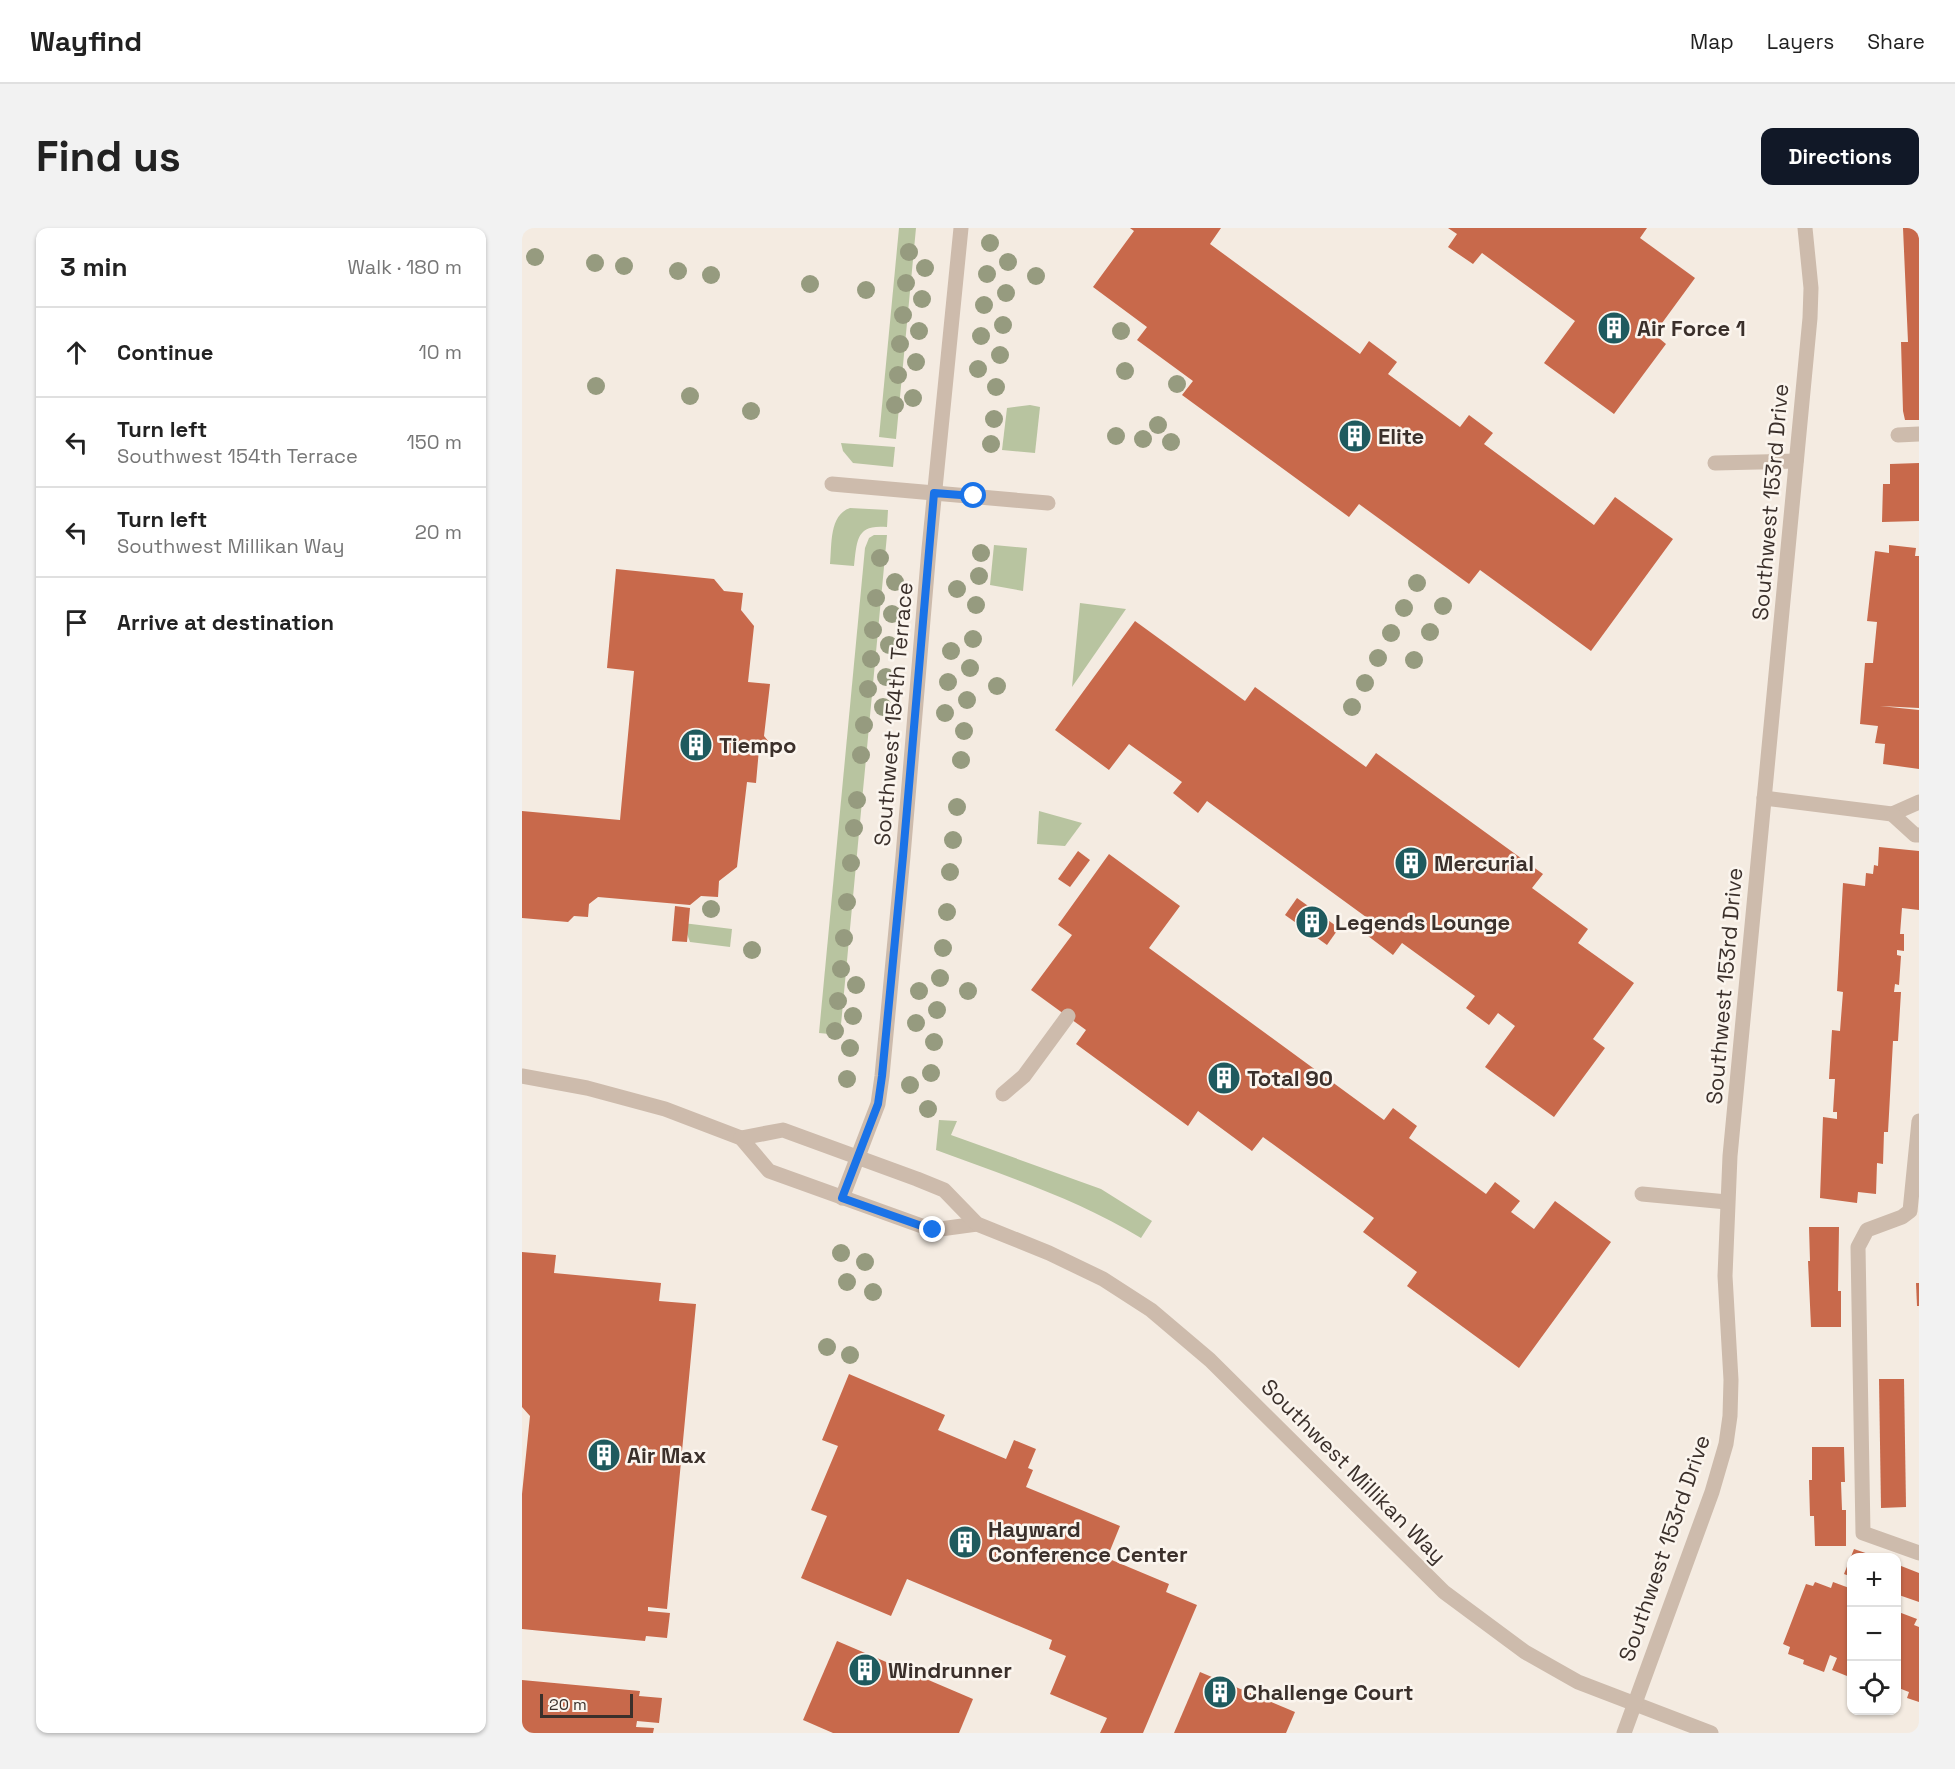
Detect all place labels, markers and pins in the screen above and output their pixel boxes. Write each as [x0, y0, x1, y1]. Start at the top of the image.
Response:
building icon: Air Force 1 [1596, 310, 1632, 346]
place label: Air Force 1 [1637, 314, 1746, 342]
building icon: Elite [1337, 418, 1373, 454]
place label: Elite [1378, 422, 1424, 450]
building icon: Tiempo [678, 727, 714, 763]
place label: Tiempo [719, 731, 797, 759]
building icon: Mercurial [1393, 845, 1429, 881]
place label: Mercurial [1434, 849, 1534, 877]
building icon: Legends Lounge [1294, 904, 1330, 940]
place label: Legends Lounge [1335, 908, 1510, 936]
building icon: Total 90 [1206, 1060, 1242, 1096]
place label: Total 90 [1247, 1064, 1333, 1092]
building icon: Air Max [586, 1437, 622, 1473]
place label: Air Max [627, 1441, 706, 1469]
place label: Hayward Conference Center [988, 1515, 1188, 1568]
building icon: Hayward Conference Center [947, 1524, 983, 1560]
building icon: Windrunner [847, 1652, 883, 1688]
place label: Windrunner [888, 1656, 1012, 1684]
building icon: Challenge Court [1202, 1674, 1238, 1710]
place label: Challenge Court [1243, 1678, 1414, 1706]

